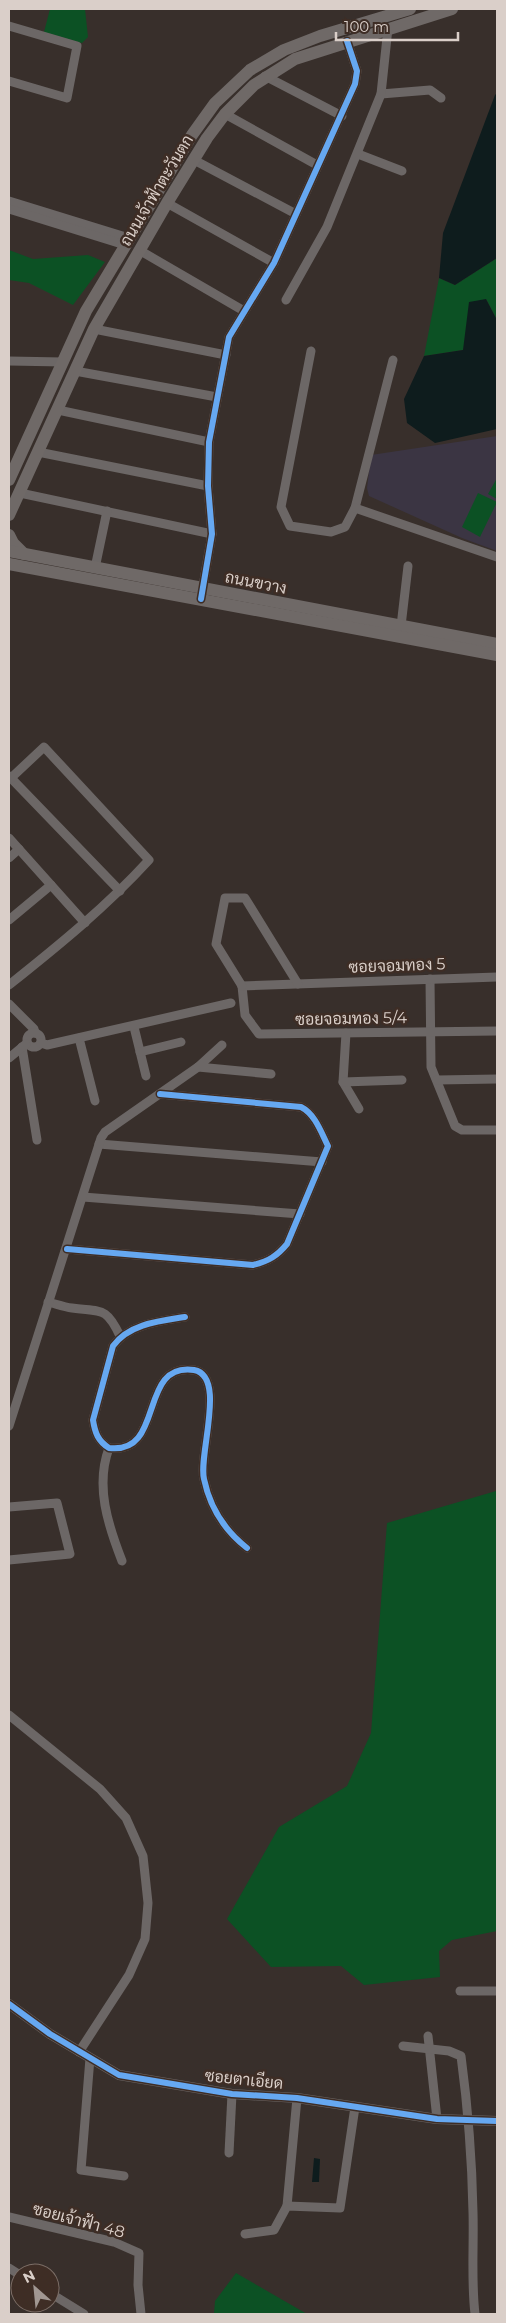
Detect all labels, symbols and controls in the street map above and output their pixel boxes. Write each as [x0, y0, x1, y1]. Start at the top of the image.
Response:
scale bar [336, 10, 458, 42]
text: 100 m [344, 17, 389, 36]
street label: ถนนเจ้าฟ้าตะวันตก [115, 131, 197, 249]
street label: ถนนขวาง [223, 567, 288, 598]
street label: ซอยจอมทอง 5 [348, 954, 446, 977]
street label: ซอยจอมทอง 5/4 [295, 1008, 407, 1029]
street label: ซอยตาเอียด [204, 2064, 284, 2093]
street label: ซอยเจ้าฟ้า 48 [31, 2198, 127, 2242]
north arrow [10, 2263, 60, 2313]
text: N [20, 2266, 38, 2287]

